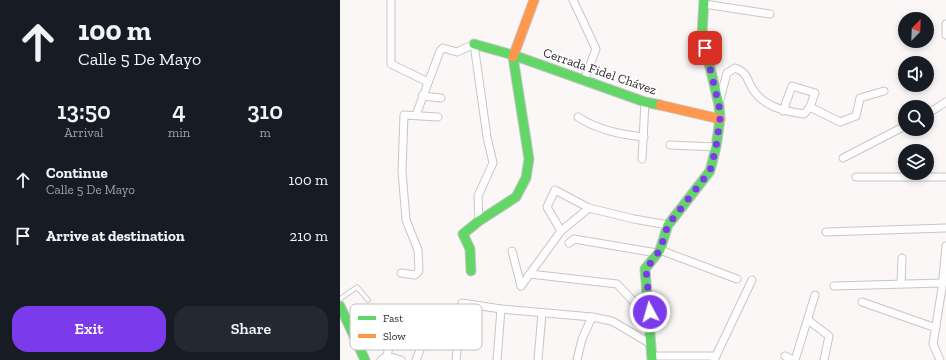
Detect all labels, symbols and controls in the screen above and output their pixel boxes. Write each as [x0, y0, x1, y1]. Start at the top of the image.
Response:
north arrow [898, 12, 934, 48]
map controls [898, 12, 934, 180]
text: 100 m [78, 14, 151, 47]
icon: ahead [12, 16, 64, 68]
pin [688, 31, 722, 65]
icon: arrive [694, 37, 716, 59]
street label: Cerrada Fidel Chávez [541, 45, 659, 97]
text: Calle 5 De Mayo [78, 48, 201, 70]
button: sound [898, 56, 934, 92]
text: 13:50 [57, 96, 111, 125]
text: 4 [172, 96, 186, 125]
text: 310 [247, 96, 283, 125]
button: search [898, 100, 934, 136]
text: Arrival [64, 125, 104, 140]
text: min [168, 125, 190, 140]
text: m [259, 125, 271, 140]
button: layers [898, 144, 934, 180]
text: Continue [46, 164, 108, 182]
icon: ahead [12, 169, 34, 191]
text: 100 m [289, 171, 328, 189]
text: Calle 5 De Mayo [46, 182, 135, 197]
icon: arrive [12, 225, 34, 247]
text: Arrive at destination [46, 227, 185, 245]
text: 210 m [290, 227, 328, 245]
position arrow [629, 291, 671, 333]
legend [350, 304, 482, 350]
button: Exit [12, 306, 166, 352]
button: Share [174, 306, 328, 352]
text: Fast [383, 312, 404, 325]
text: Slow [383, 330, 406, 343]

